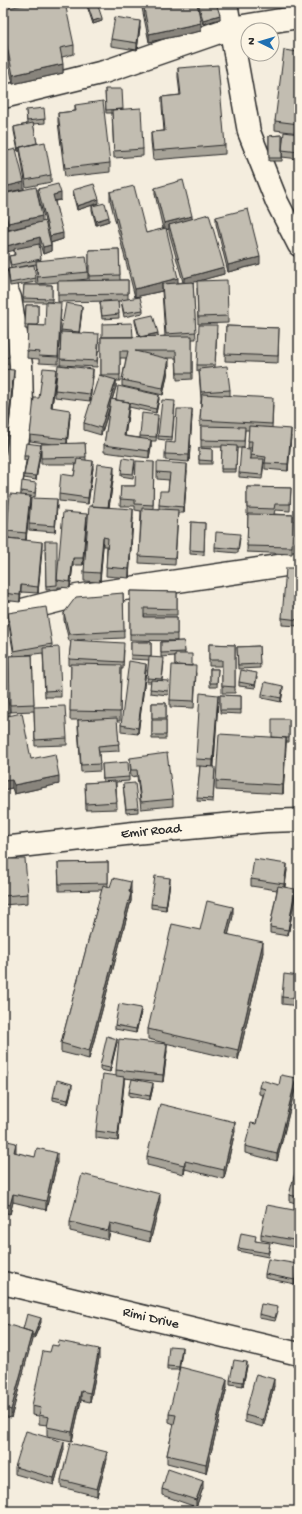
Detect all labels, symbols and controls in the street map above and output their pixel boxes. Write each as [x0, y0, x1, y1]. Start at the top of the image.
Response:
north arrow [240, 22, 280, 62]
text: N [246, 37, 258, 45]
street label: Emir Road [120, 820, 184, 843]
street label: Rimi Drive [121, 1304, 181, 1334]

